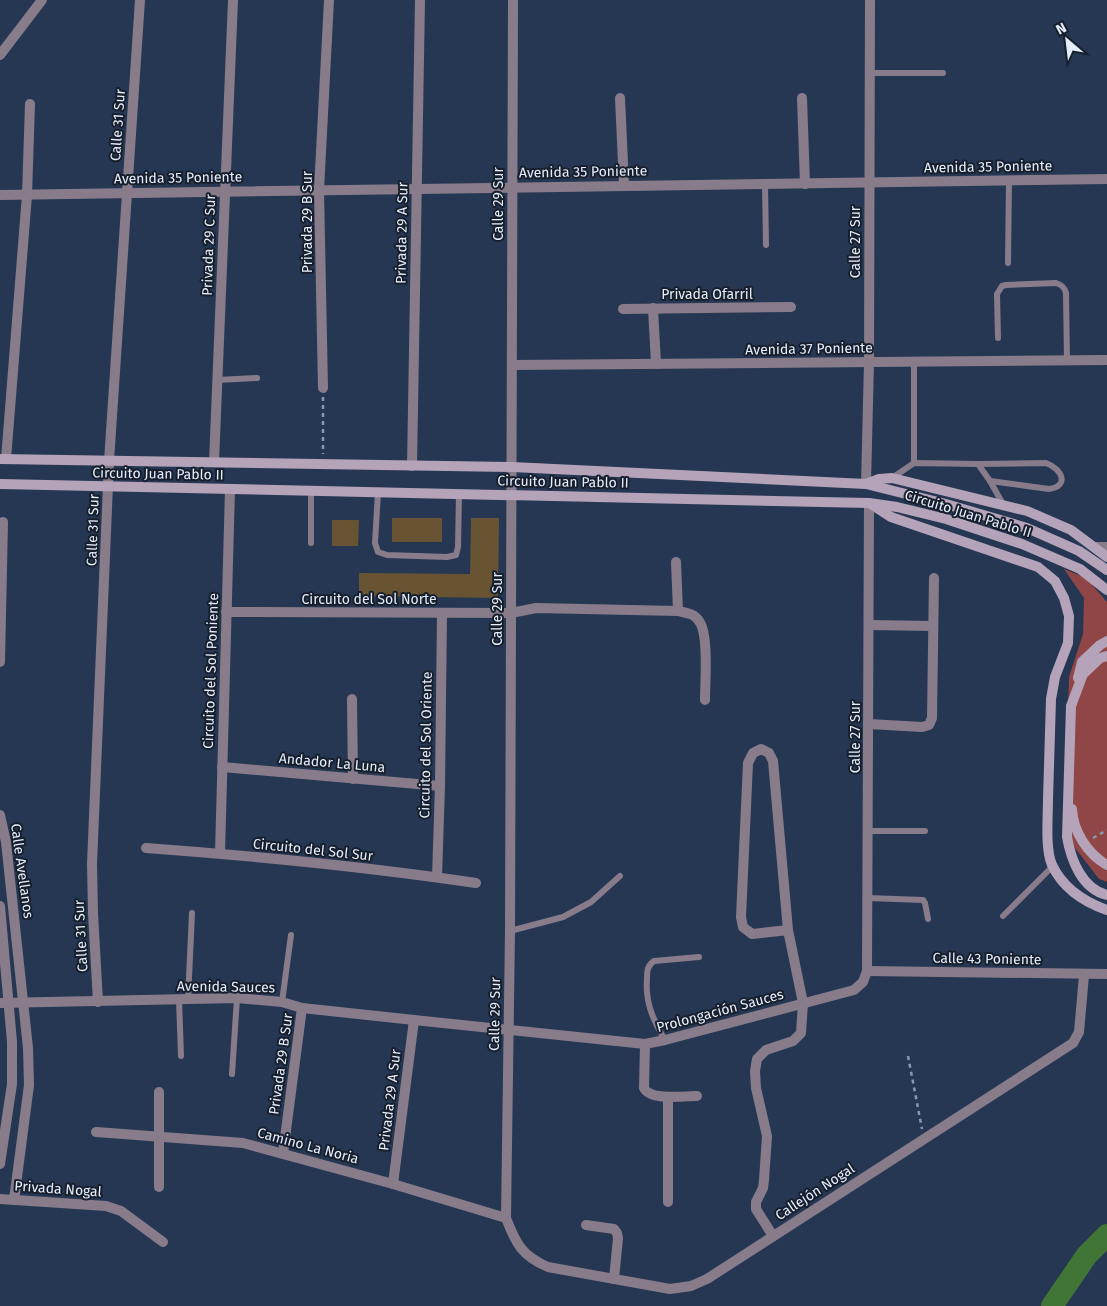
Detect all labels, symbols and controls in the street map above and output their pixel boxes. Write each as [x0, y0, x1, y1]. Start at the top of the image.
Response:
north arrow [1042, 15, 1092, 65]
text: N [1053, 19, 1069, 39]
street label: Calle 31 Sur [107, 88, 129, 162]
street label: Avenida 35 Poniente [924, 157, 1052, 177]
street label: Avenida 35 Poniente [519, 162, 647, 182]
street label: Calle 29 Sur [490, 167, 507, 241]
street label: Avenida 35 Poniente [114, 168, 242, 188]
street label: Privada 29 B Sur [299, 170, 316, 273]
street label: Privada 29 A Sur [393, 181, 411, 284]
street label: Privada 29 C Sur [199, 193, 219, 296]
street label: Calle 27 Sur [847, 205, 864, 278]
street label: Privada Ofarril [661, 286, 753, 303]
street label: Avenida 37 Poniente [745, 339, 873, 359]
street label: Circuito Juan Pablo II [92, 464, 224, 484]
street label: Circuito Juan Pablo II [497, 472, 629, 492]
street label: Circuito Juan Pablo II [903, 487, 1033, 541]
street label: Calle 31 Sur [83, 493, 103, 566]
street label: Calle 29 Sur [489, 572, 506, 646]
street label: Circuito del Sol Norte [301, 591, 437, 608]
street label: Circuito del Sol Poniente [200, 593, 222, 749]
street label: Circuito del Sol Oriente [416, 671, 436, 819]
street label: Calle 27 Sur [847, 700, 864, 773]
street label: Andador La Luna [278, 750, 386, 776]
street label: Calle Avellanos [7, 822, 37, 920]
street label: Circuito del Sol Sur [252, 835, 375, 865]
street label: Calle 31 Sur [71, 899, 91, 973]
street label: Calle 43 Poniente [932, 950, 1042, 968]
street label: Calle 29 Sur [486, 976, 504, 1051]
street label: Avenida Sauces [177, 978, 276, 996]
street label: Prolongación Sauces [655, 986, 786, 1036]
street label: Privada 29 B Sur [265, 1012, 297, 1116]
street label: Privada 29 A Sur [375, 1048, 405, 1152]
street label: Camino La Noria [255, 1124, 361, 1168]
street label: Callejón Nogal [772, 1160, 858, 1224]
street label: Privada Nogal [14, 1177, 102, 1201]

